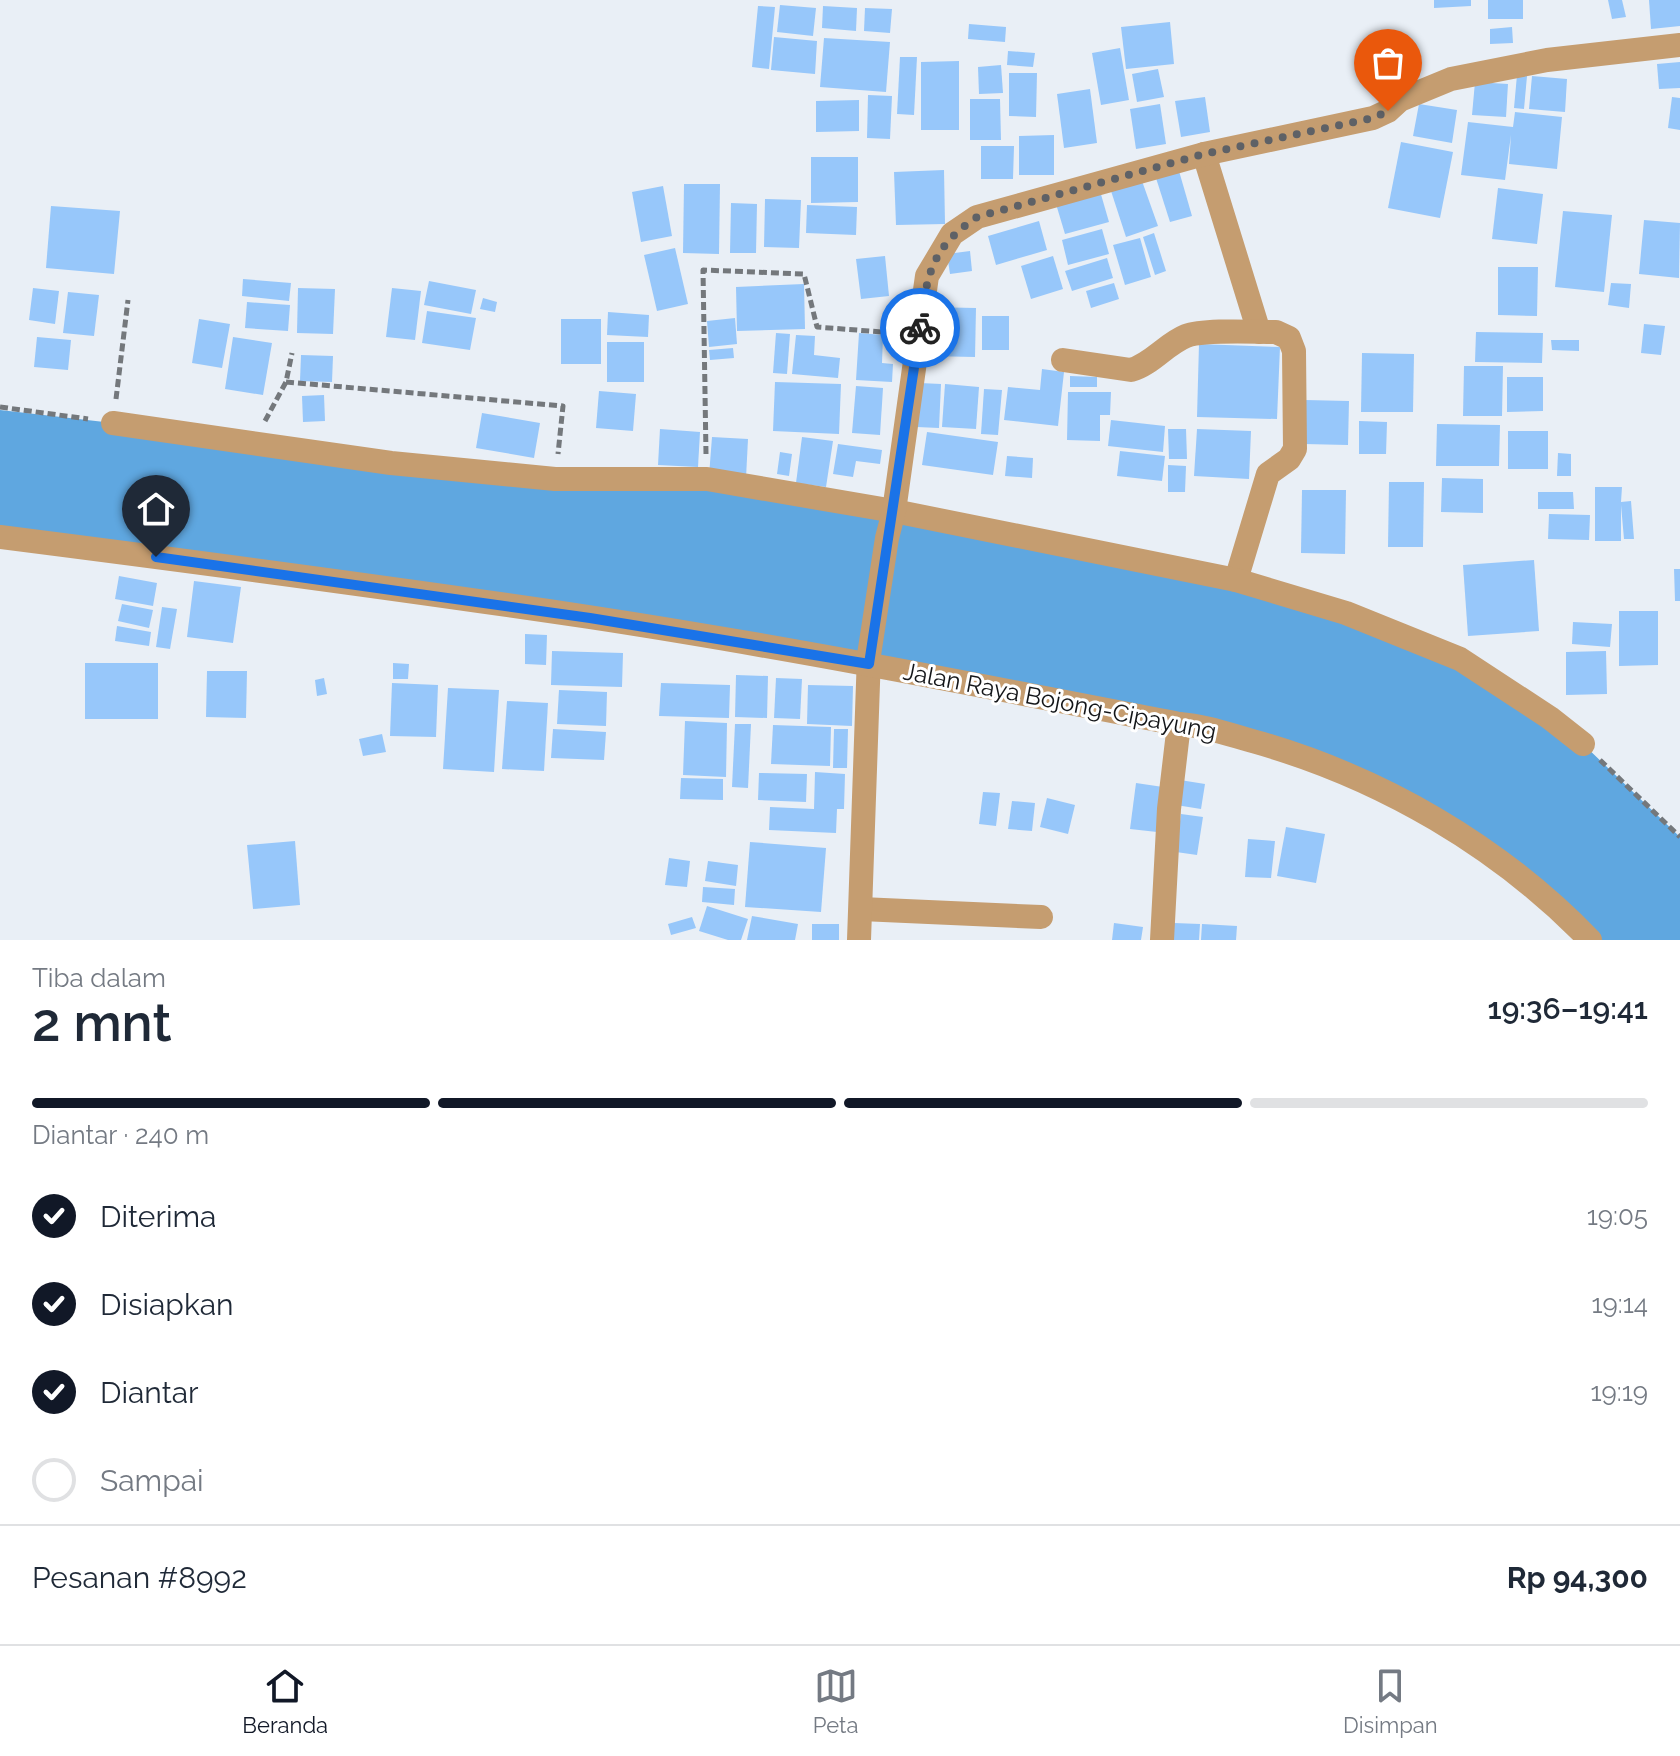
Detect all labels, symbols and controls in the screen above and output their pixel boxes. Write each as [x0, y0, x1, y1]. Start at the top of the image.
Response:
pin [1354, 29, 1422, 111]
icon: bag [1366, 41, 1410, 85]
courier [880, 288, 960, 368]
icon: bike [898, 306, 942, 350]
pin [122, 475, 190, 557]
icon: home [134, 487, 178, 531]
street label: Jalan Raya Bojong-Cipayung [901, 656, 1219, 746]
text: Tiba dalam [32, 963, 166, 993]
text: 19:36–19:41 [1488, 991, 1648, 1026]
text: 2 mnt [32, 992, 172, 1053]
text: Diantar · 240 m [32, 1120, 209, 1150]
icon: check [32, 1194, 76, 1238]
text: Diterima [100, 1199, 216, 1234]
text: 19:05 [1587, 1201, 1648, 1231]
icon: check [32, 1282, 76, 1326]
text: Disiapkan [100, 1287, 234, 1322]
text: 19:14 [1591, 1289, 1648, 1319]
icon: check [32, 1370, 76, 1414]
text: Diantar [100, 1375, 199, 1410]
text: 19:19 [1590, 1377, 1648, 1407]
text: Sampai [100, 1463, 204, 1498]
text: Pesanan #8992 [32, 1560, 247, 1595]
text: Rp 94,300 [1507, 1560, 1648, 1595]
tab: Beranda [242, 1664, 328, 1738]
tab: Peta [813, 1664, 858, 1738]
tab: Disimpan [1343, 1664, 1438, 1738]

